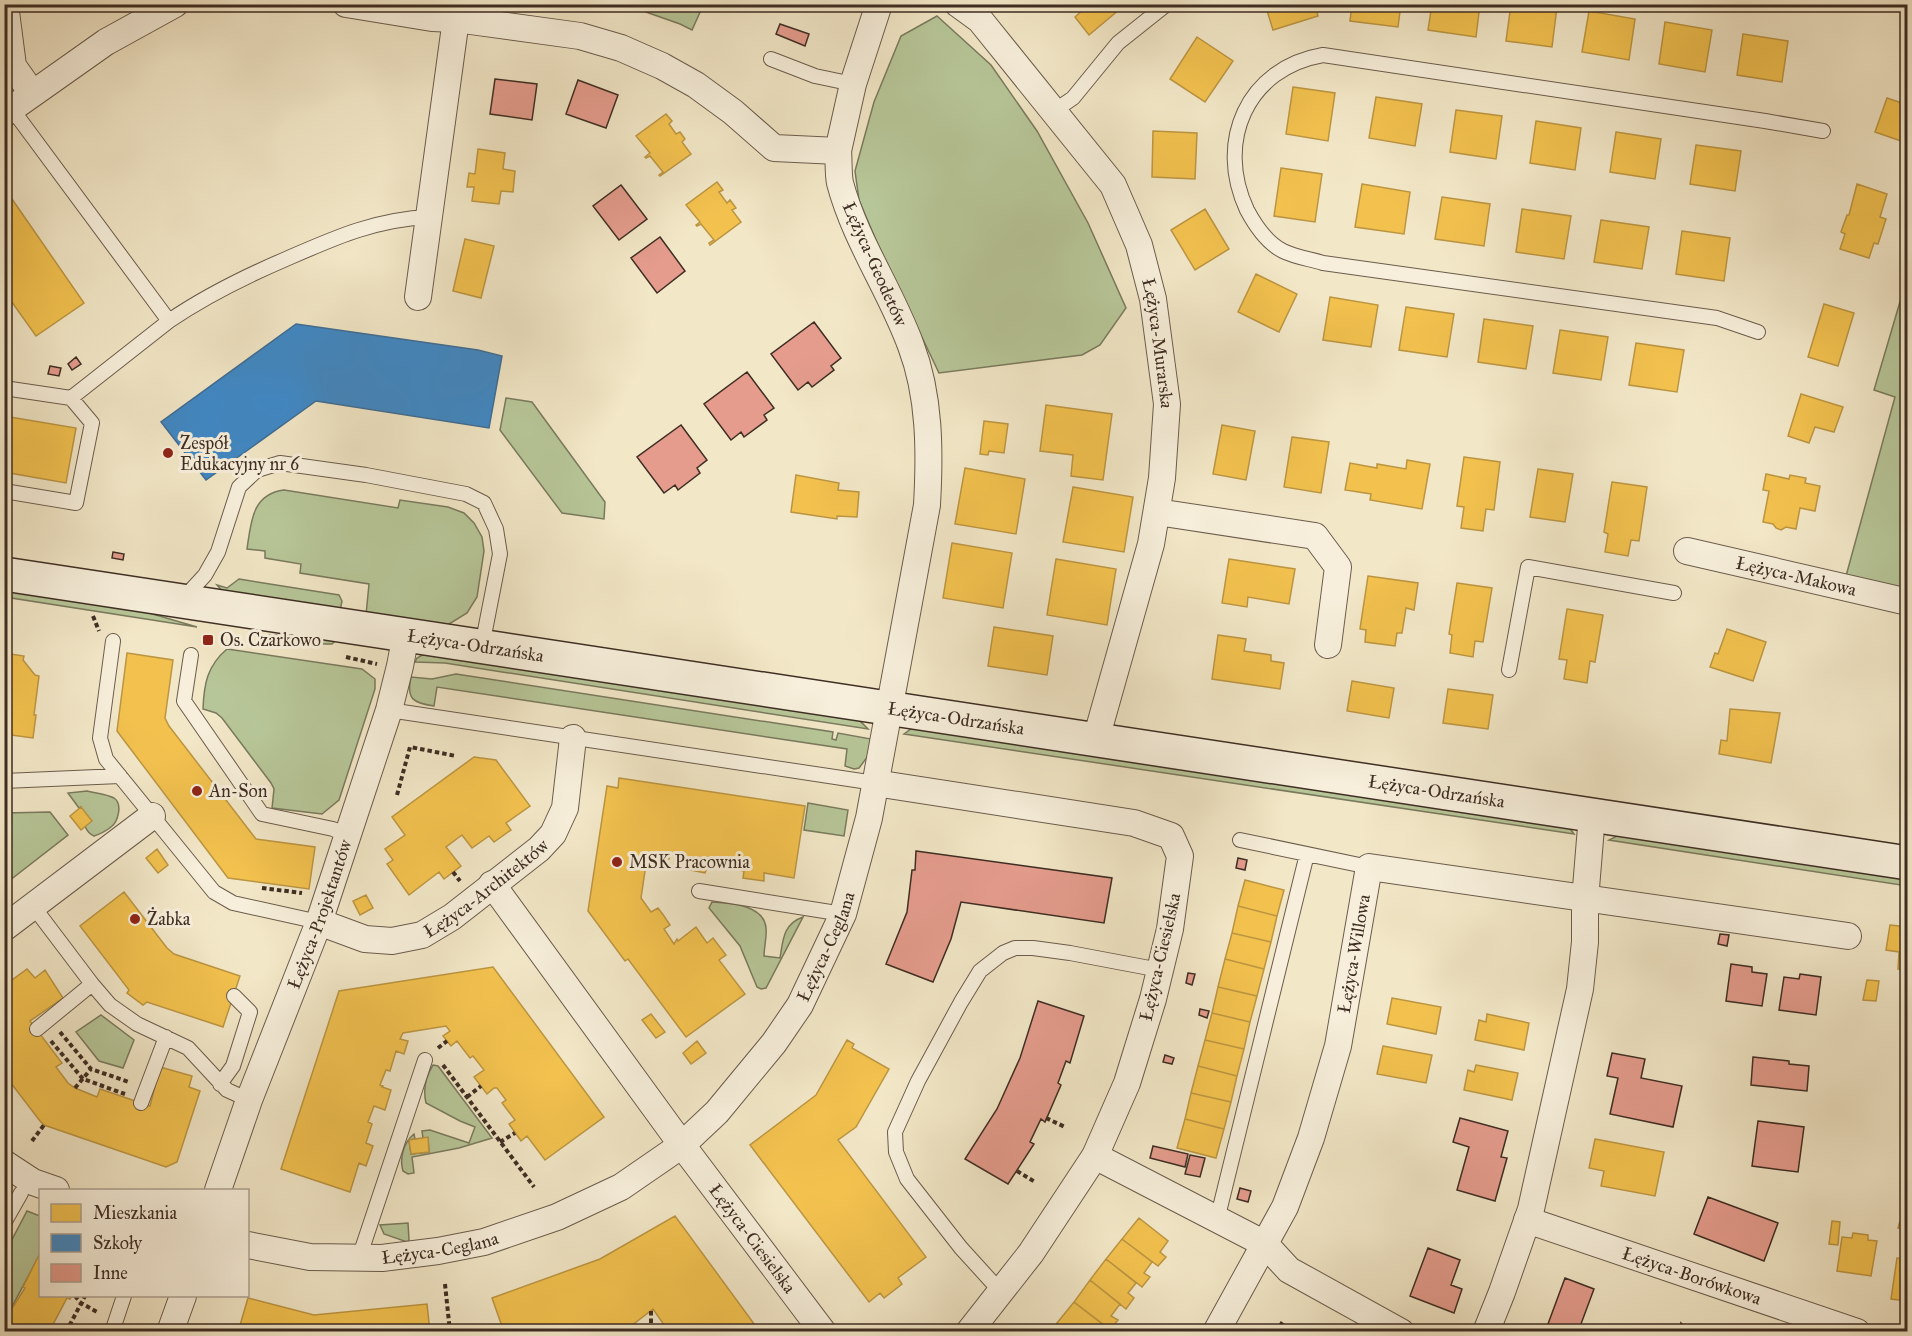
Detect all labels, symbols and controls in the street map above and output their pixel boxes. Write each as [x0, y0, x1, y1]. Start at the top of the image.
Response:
street label: Łężyca-Geodetów [838, 198, 912, 330]
street label: Łężyca-Murarska [1137, 276, 1178, 410]
place label: Zespół Edukacyjny nr 6 [180, 432, 300, 475]
marker: Zespół Edukacyjny nr 6 [161, 446, 175, 460]
street label: Łężyca-Makowa [1734, 552, 1859, 601]
street label: Łężyca-Odrzańska [406, 624, 546, 667]
place label: Os. Czarkowo [220, 629, 321, 651]
marker: Os. Czarkowo [201, 633, 215, 647]
street label: Łężyca-Odrzańska [886, 697, 1026, 740]
street label: Łężyca-Odrzańska [1367, 770, 1507, 813]
place label: An-Son [208, 780, 268, 802]
marker: An-Son [190, 784, 204, 798]
street label: Łężyca-Architektów [420, 835, 554, 942]
street label: Łężyca-Projektantów [283, 837, 357, 992]
place label: MSK Pracownia [629, 851, 750, 873]
marker: MSK Pracownia [610, 855, 624, 869]
street label: Łężyca-Ceglana [792, 889, 860, 1005]
street label: Łężyca-Ciesielska [1135, 890, 1186, 1023]
street label: Łężyca-Willowa [1333, 892, 1375, 1015]
place label: Żabka [147, 907, 191, 930]
marker: Żabka [128, 912, 142, 926]
street label: Łężyca-Ciesielska [704, 1180, 801, 1298]
legend [39, 1189, 249, 1297]
text: Mieszkania [93, 1202, 177, 1224]
street label: Łężyca-Ceglana [380, 1227, 502, 1269]
text: Szkoły [93, 1232, 143, 1254]
street label: Łężyca-Borówkowa [1619, 1242, 1764, 1310]
text: Inne [93, 1262, 128, 1284]

